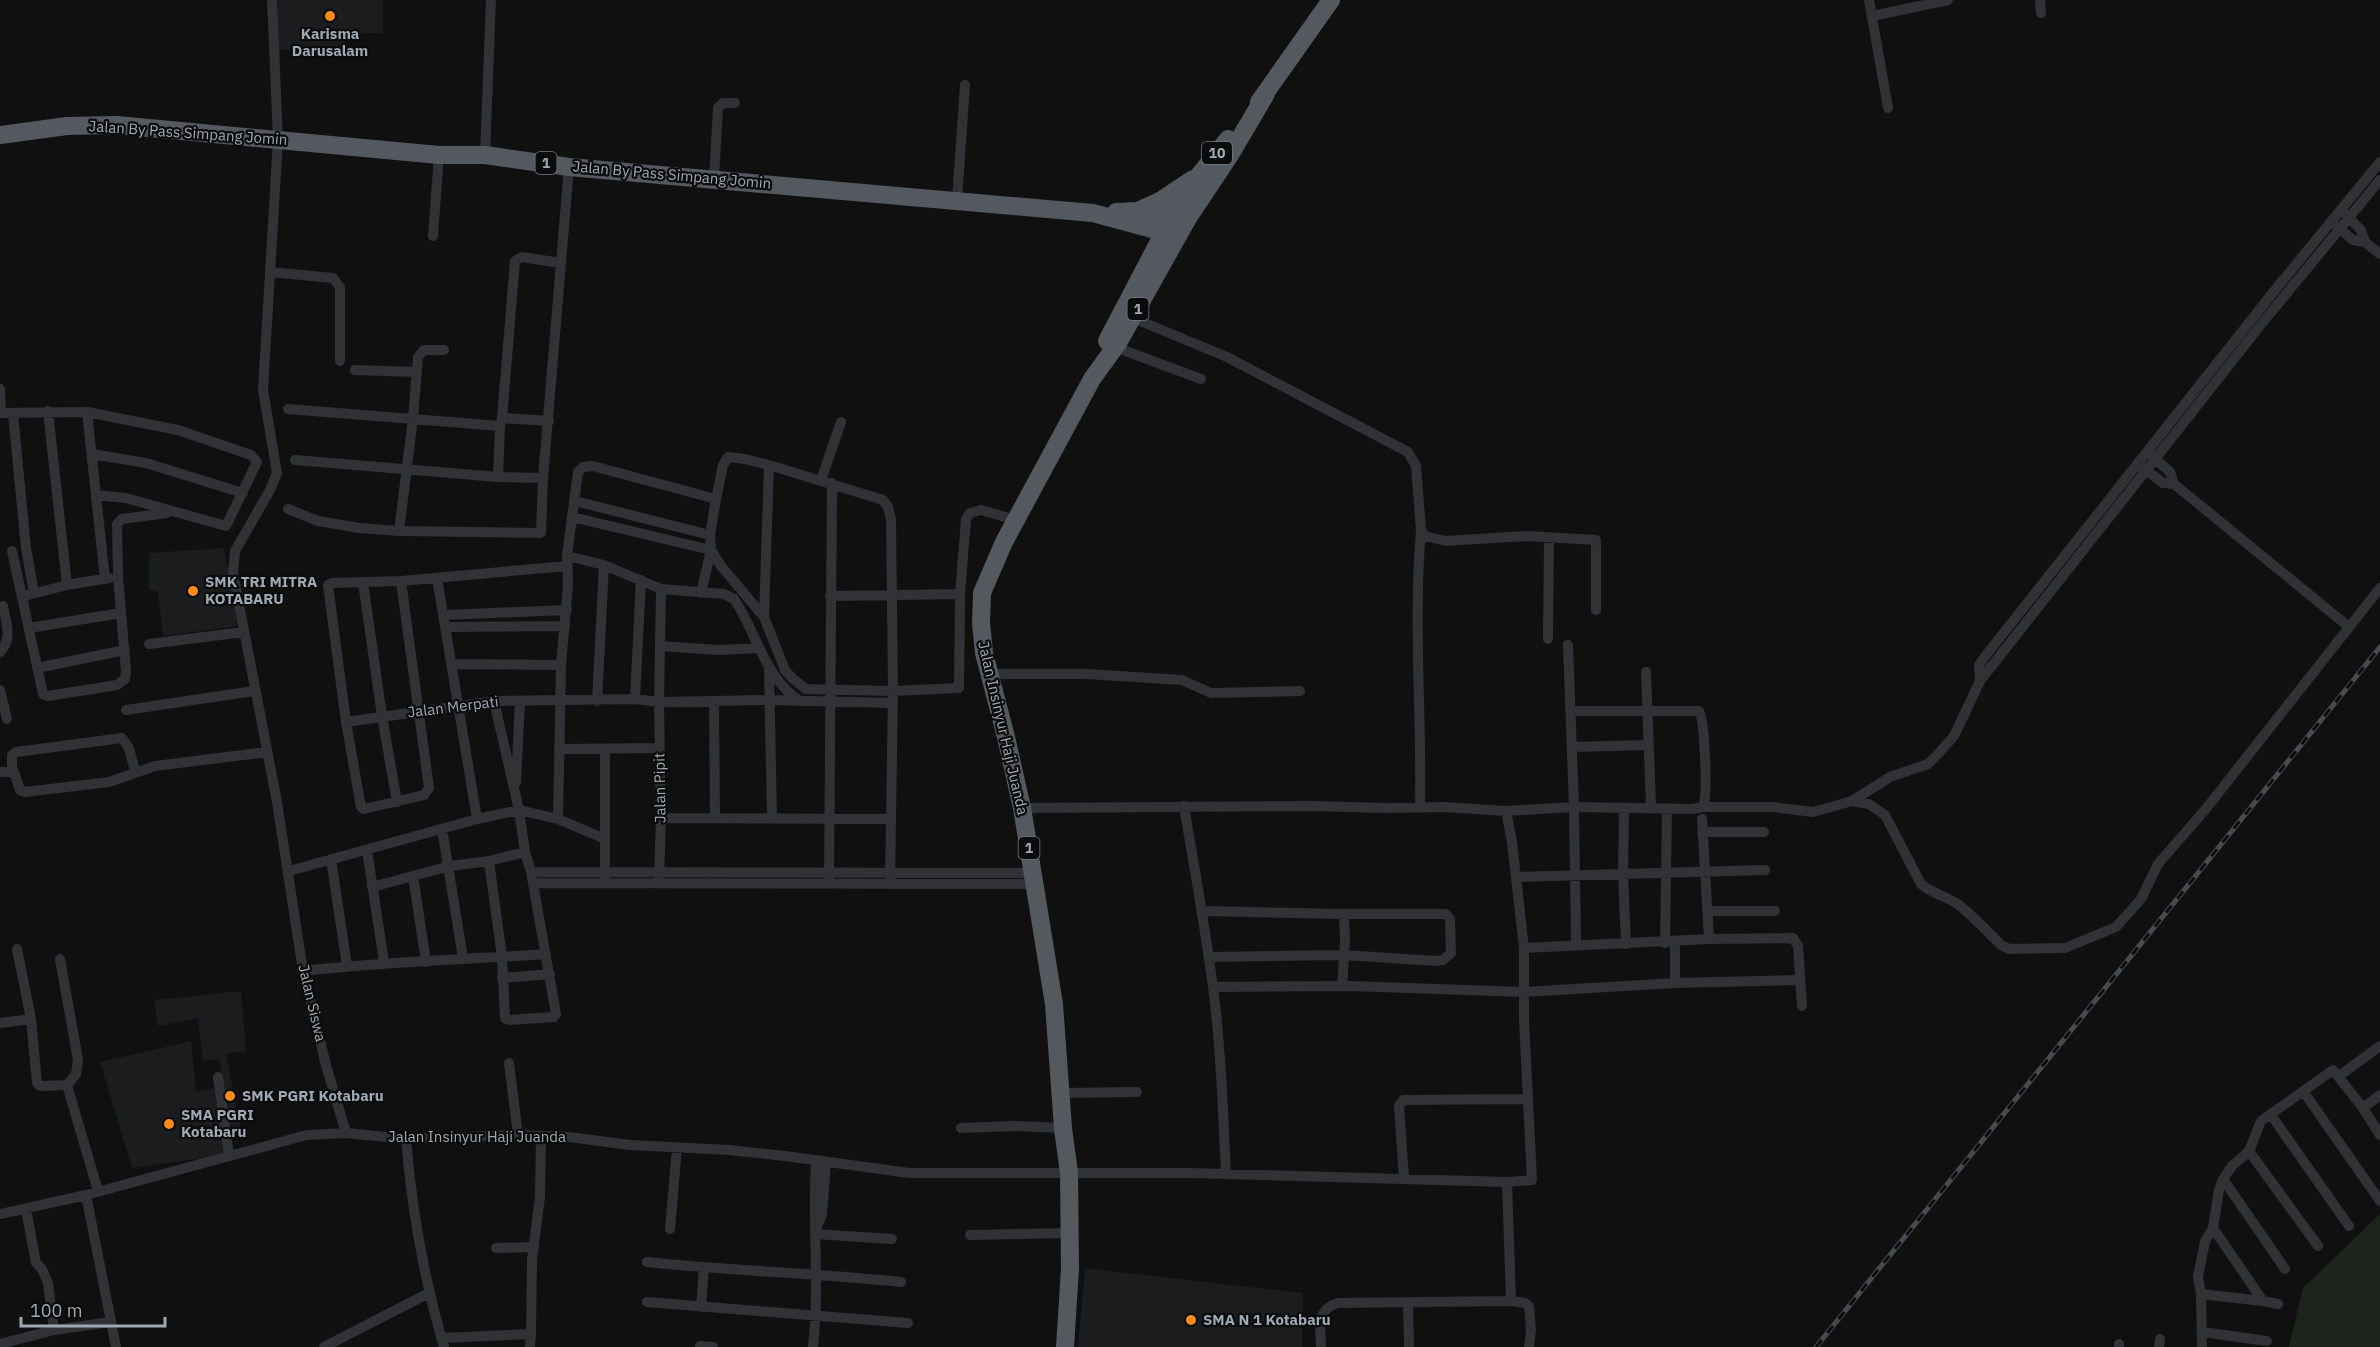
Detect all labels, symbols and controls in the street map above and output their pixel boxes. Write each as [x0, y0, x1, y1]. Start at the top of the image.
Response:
marker: Karisma Darusalam [323, 9, 337, 23]
place label: Karisma Darusalam [292, 24, 368, 60]
street label: Jalan By Pass Simpang Jomin [88, 116, 288, 149]
road number: 10 [1202, 142, 1232, 164]
road number: 1 [536, 152, 556, 174]
street label: Jalan By Pass Simpang Jomin [572, 156, 772, 193]
road number: 1 [1128, 298, 1148, 320]
place label: SMK TRI MITRA KOTABARU [205, 572, 317, 608]
marker: SMK TRI MITRA KOTABARU [186, 584, 200, 598]
street label: Jalan Insinyur Haji Juanda [974, 639, 1033, 817]
street label: Jalan Merpati [406, 692, 499, 722]
street label: Jalan Pipit [649, 753, 670, 823]
road number: 1 [1018, 837, 1040, 859]
street label: Jalan Siswa [294, 962, 331, 1043]
place label: SMK PGRI Kotabaru [242, 1086, 384, 1105]
marker: SMK PGRI Kotabaru [223, 1089, 237, 1103]
place label: SMA PGRI Kotabaru [181, 1105, 254, 1141]
marker: SMA PGRI Kotabaru [162, 1117, 176, 1131]
street label: Jalan Insinyur Haji Juanda [388, 1127, 566, 1146]
scale bar [21, 1290, 165, 1328]
text: 100 m [30, 1299, 82, 1322]
place label: SMA N 1 Kotabaru [1203, 1310, 1331, 1329]
marker: SMA N 1 Kotabaru [1184, 1313, 1198, 1327]

